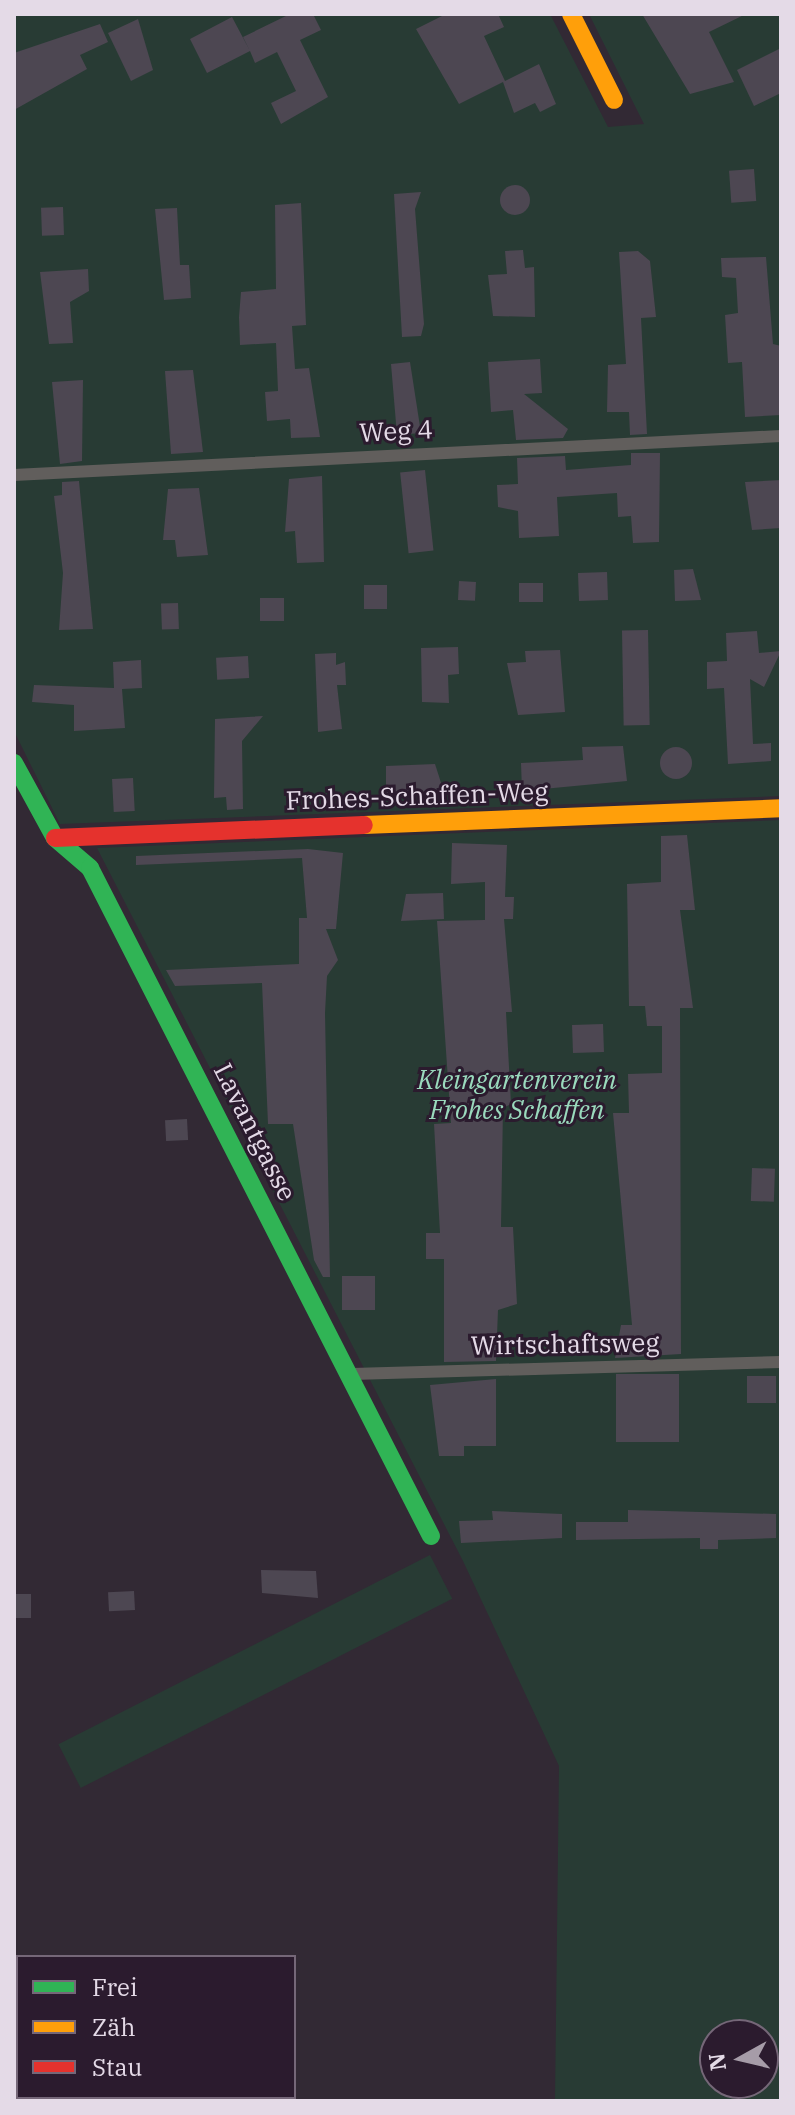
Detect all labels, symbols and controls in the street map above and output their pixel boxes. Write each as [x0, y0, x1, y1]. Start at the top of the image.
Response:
street label: Weg 4 [358, 413, 434, 449]
street label: Frohes-Schaffen-Weg [285, 776, 549, 816]
street label: Lavantgasse [207, 1058, 303, 1206]
park label: Kleingartenverein Frohes Schaffen [417, 1064, 617, 1126]
street label: Wirtschaftsweg [470, 1327, 660, 1361]
legend [16, 1955, 296, 2099]
text: Frei [92, 1971, 137, 2003]
text: Zäh [92, 2011, 135, 2043]
north arrow [699, 2019, 779, 2099]
text: Stau [92, 2051, 142, 2083]
text: N [701, 2051, 732, 2073]

